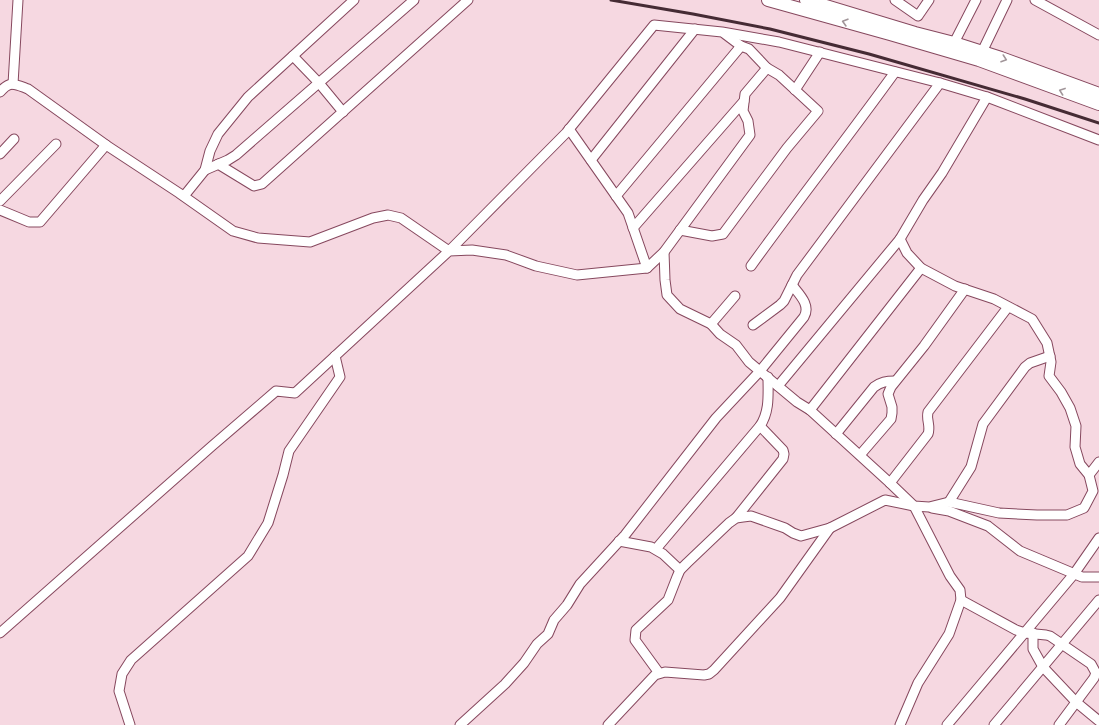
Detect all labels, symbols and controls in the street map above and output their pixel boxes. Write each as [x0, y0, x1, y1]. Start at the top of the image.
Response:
one-way arrow [842, 18, 849, 27]
one-way arrow [1001, 55, 1008, 63]
one-way arrow [1059, 87, 1066, 96]

